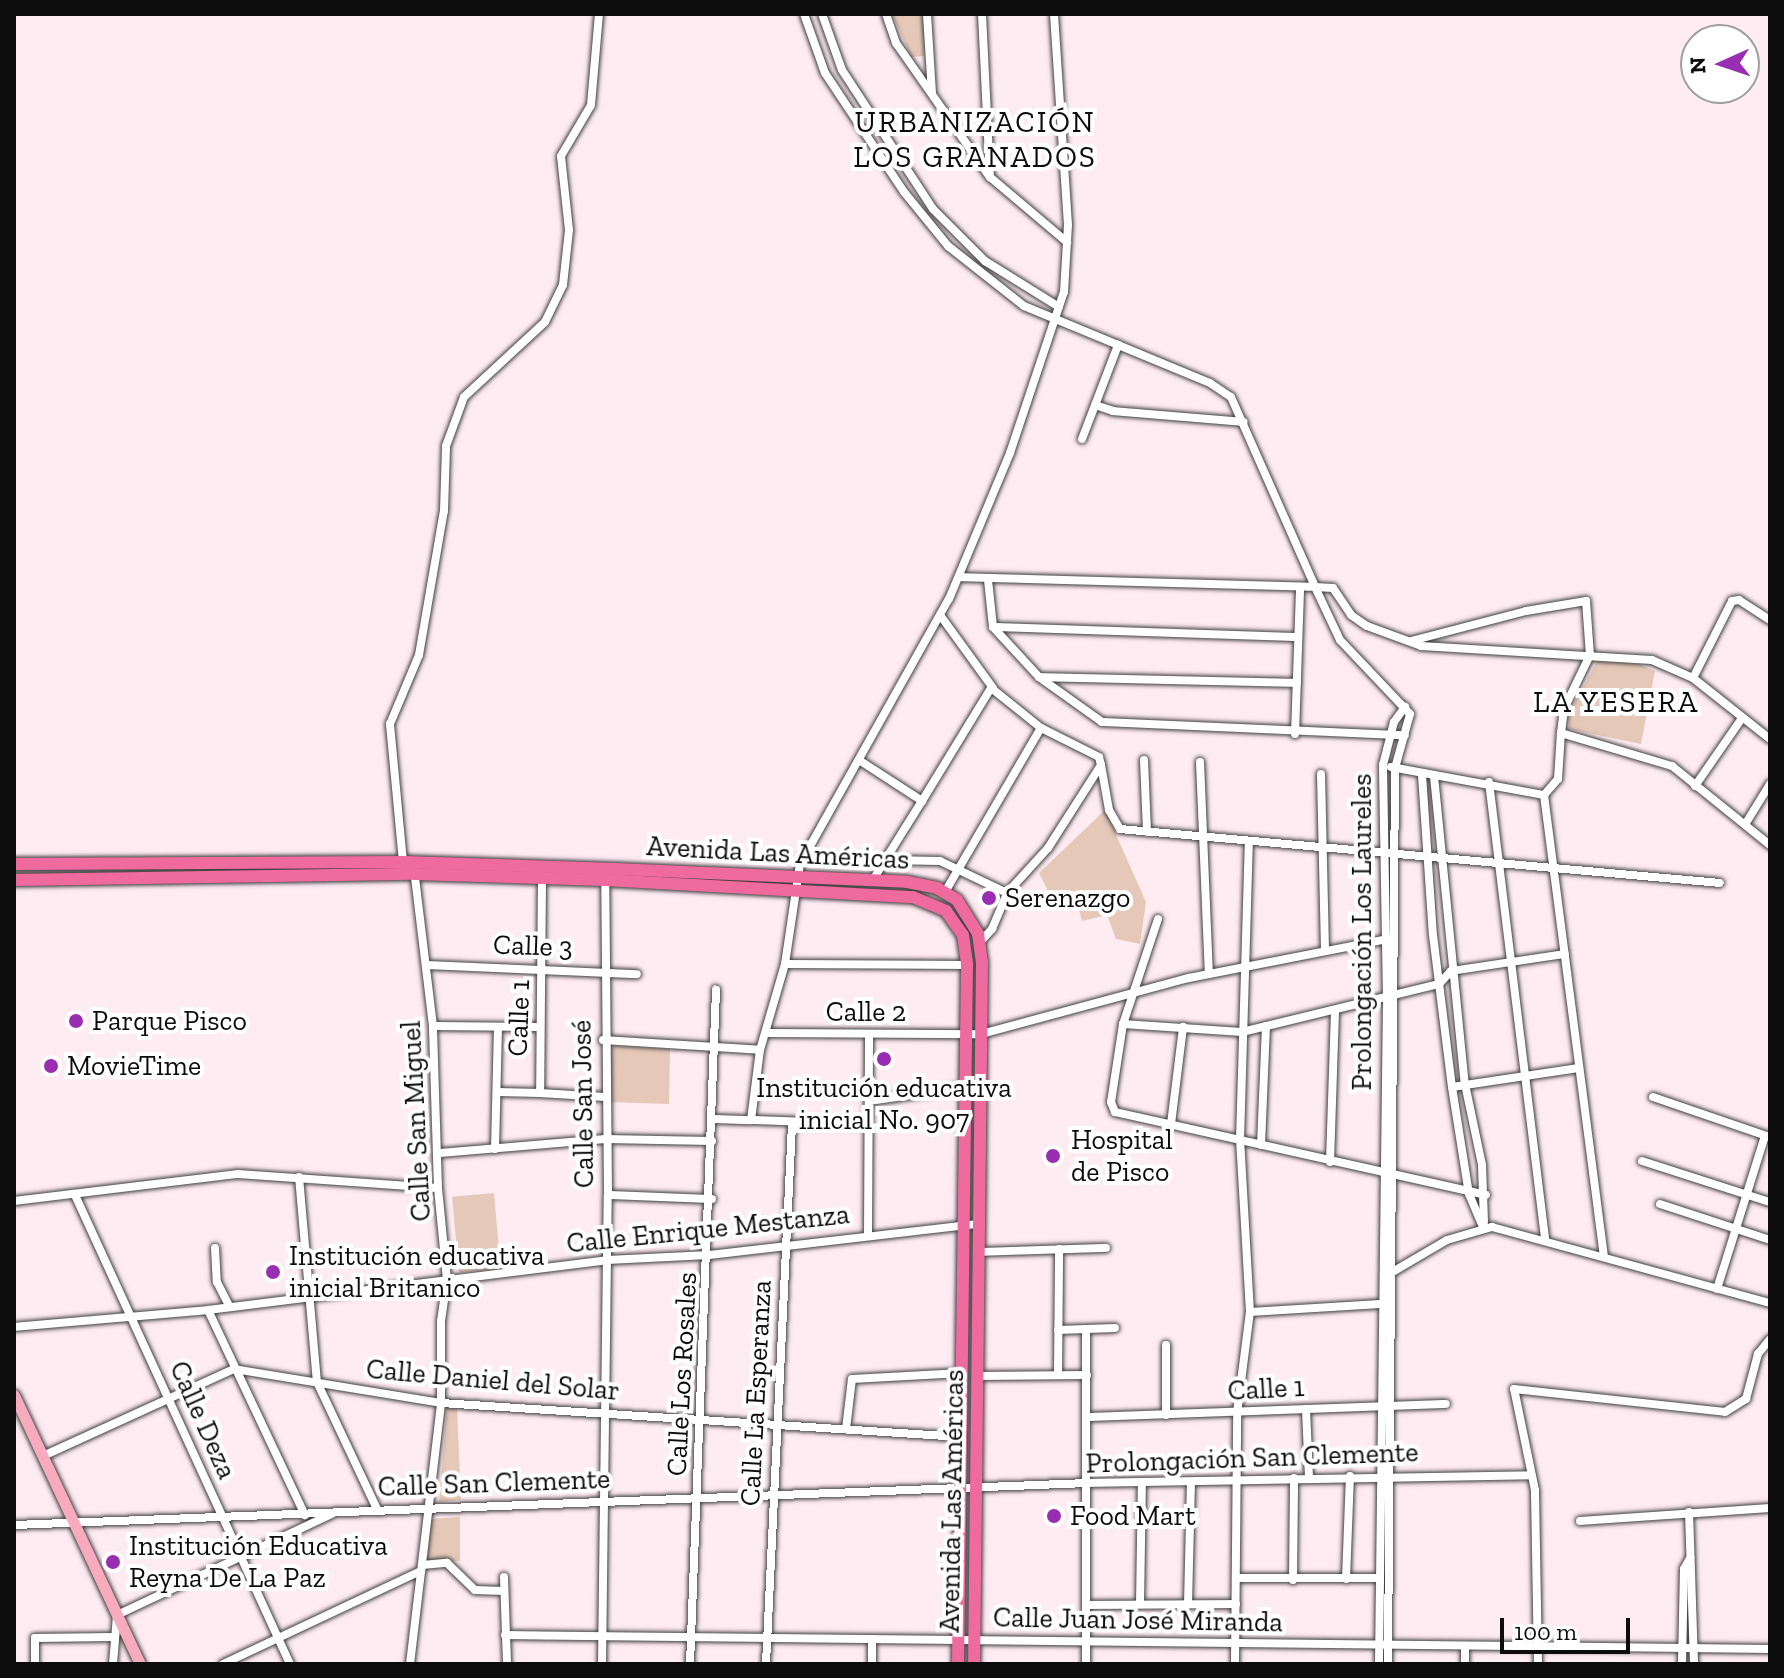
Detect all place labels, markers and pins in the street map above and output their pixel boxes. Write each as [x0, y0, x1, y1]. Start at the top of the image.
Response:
place label: Serenazgo [1005, 881, 1130, 915]
marker: Serenazgo [980, 889, 998, 907]
place label: Parque Pisco [92, 1004, 247, 1038]
marker: Parque Pisco [67, 1012, 85, 1030]
place label: MovieTime [67, 1049, 201, 1083]
marker: Institución educativa inicial No. 907 [875, 1050, 893, 1068]
marker: MovieTime [42, 1057, 60, 1075]
place label: Institución educativa inicial No. 907 [756, 1071, 1012, 1137]
place label: Hospital de Pisco [1071, 1123, 1173, 1189]
marker: Hospital de Pisco [1042, 1145, 1064, 1167]
place label: Institución educativa inicial Britanico [289, 1239, 545, 1305]
marker: Institución educativa inicial Britanico [264, 1263, 282, 1281]
place label: Food Mart [1070, 1499, 1196, 1533]
marker: Food Mart [1045, 1507, 1063, 1525]
place label: Institución Educativa Reyna De La Paz [129, 1529, 388, 1595]
marker: Institución Educativa Reyna De La Paz [104, 1553, 122, 1571]

